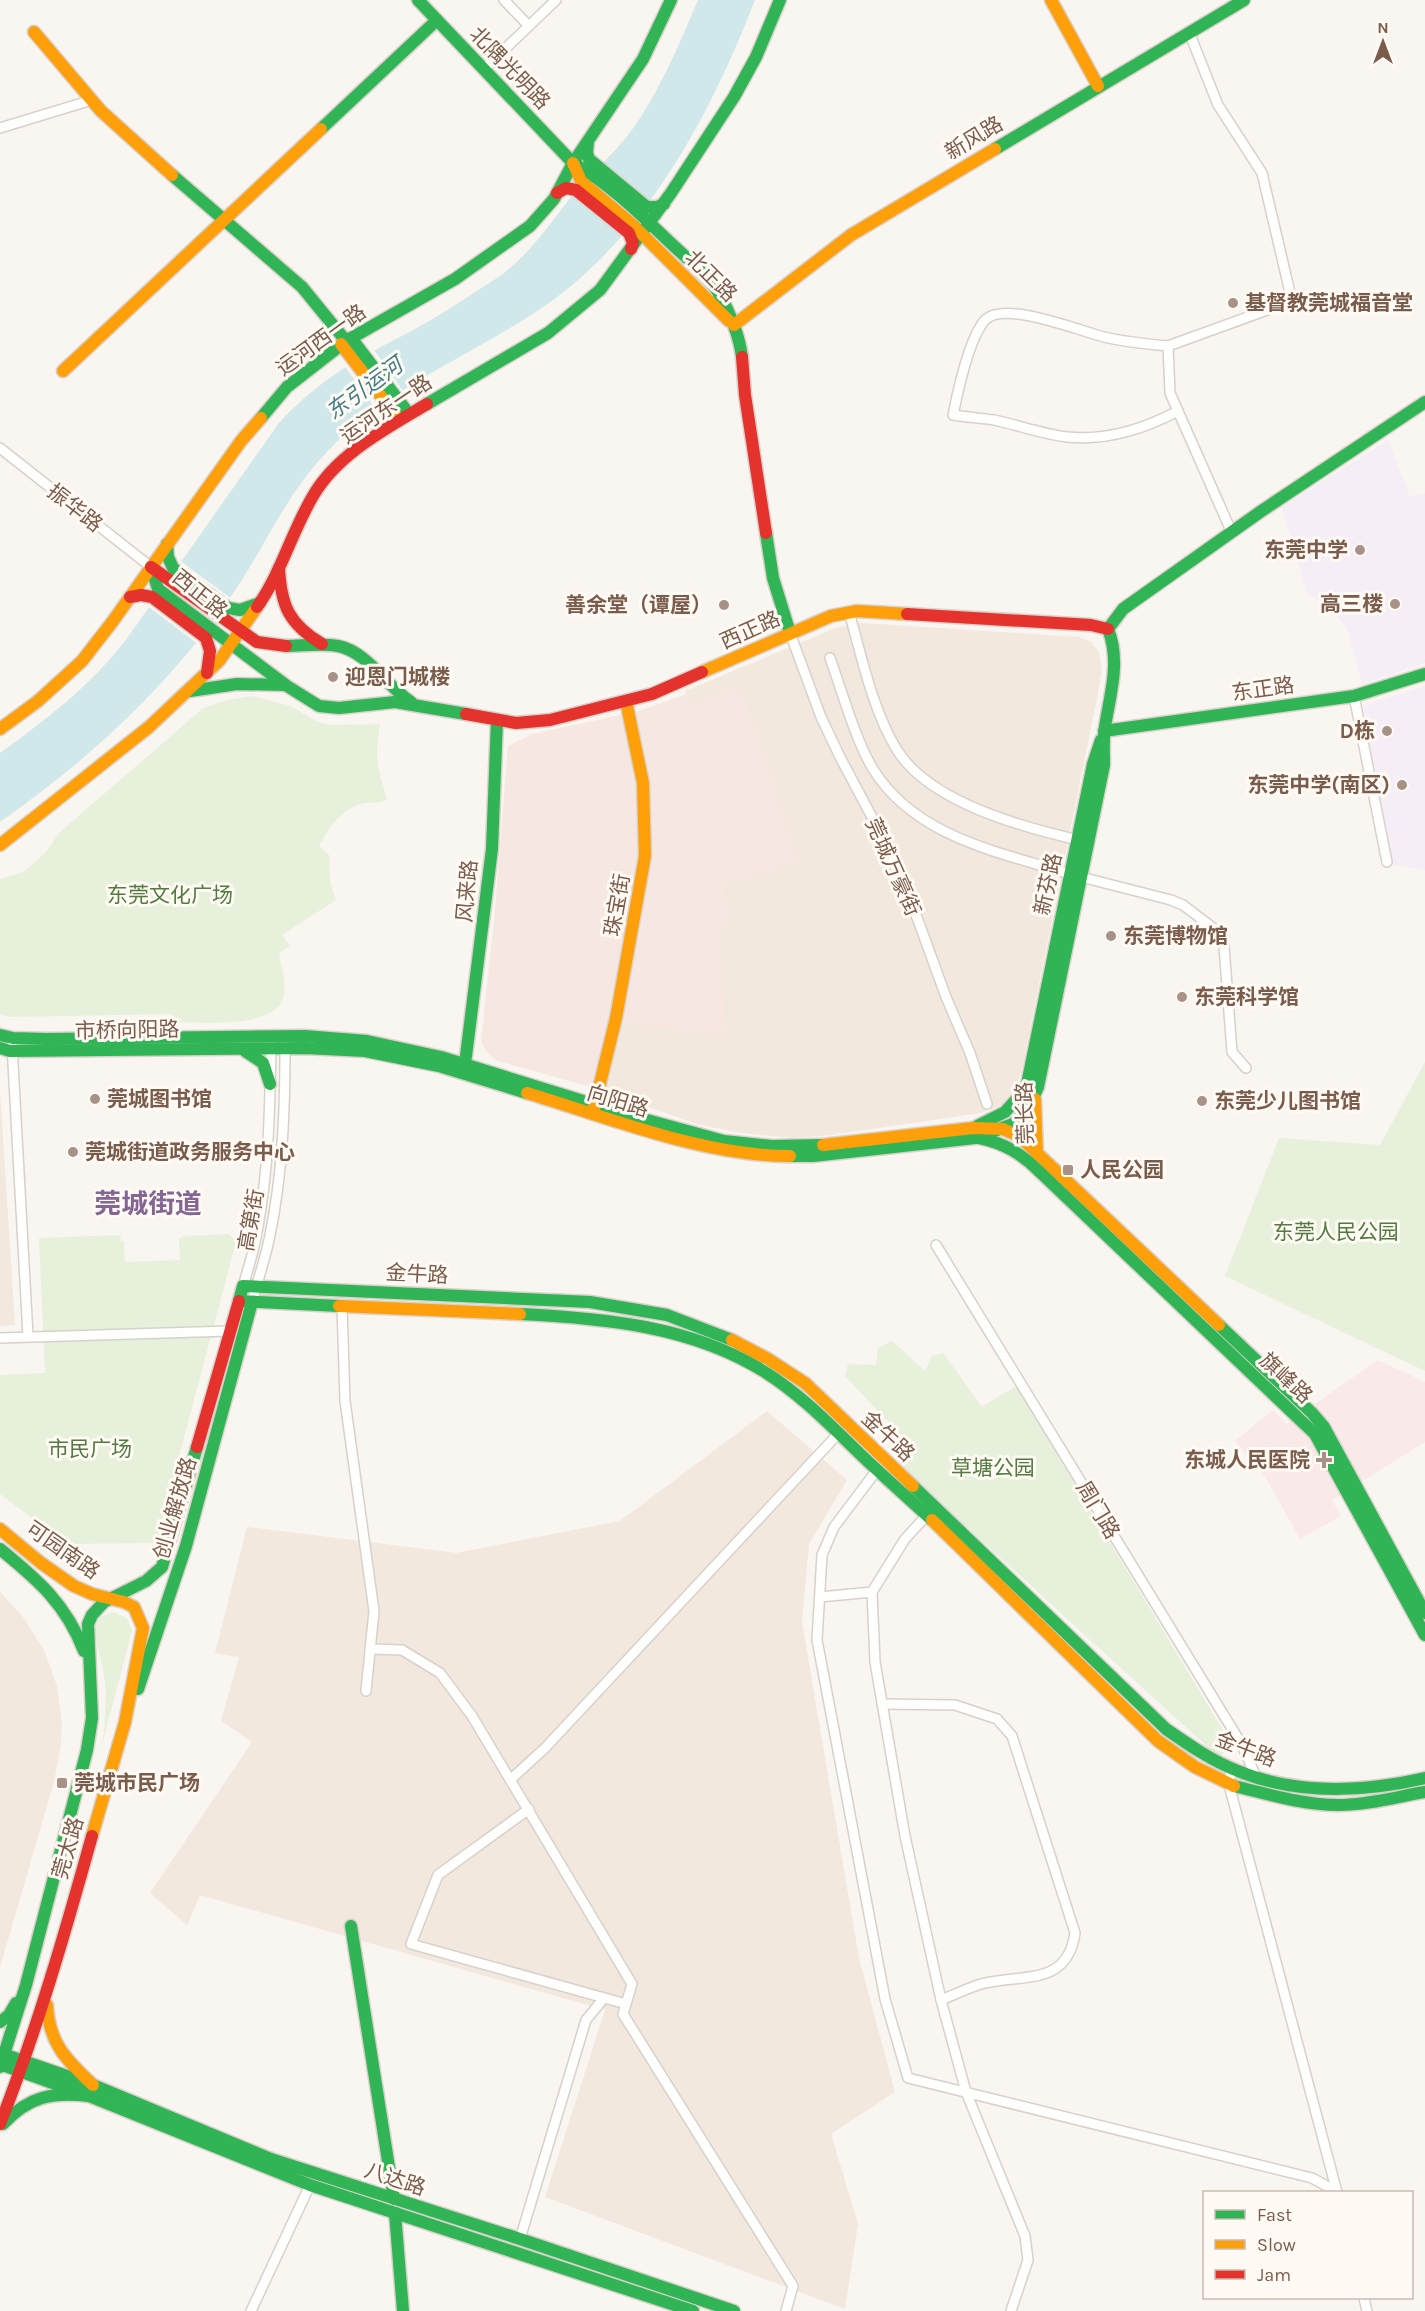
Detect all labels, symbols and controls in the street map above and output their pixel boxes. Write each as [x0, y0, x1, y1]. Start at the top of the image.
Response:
north arrow [1353, 12, 1413, 72]
text: N [1377, 18, 1389, 37]
street label: 北隅光明路 [465, 22, 555, 114]
street label: 新风路 [941, 111, 1007, 165]
street label: 北正路 [680, 245, 742, 307]
place label: 基督教莞城福音堂 [1245, 291, 1413, 315]
marker: 基督教莞城福音堂 [1226, 296, 1240, 310]
street label: 运河西一路 [271, 299, 371, 381]
water label: 东引运河 [321, 350, 411, 425]
street label: 运河东一路 [336, 370, 436, 448]
street label: 振华路 [43, 479, 107, 537]
place label: 东莞中学 [1264, 538, 1348, 562]
marker: 东莞中学 [1353, 543, 1367, 557]
street label: 西正路 [168, 565, 232, 623]
place label: 高三楼 [1320, 592, 1383, 616]
place label: 善余堂（谭屋） [565, 593, 712, 617]
marker: 高三楼 [1388, 597, 1402, 611]
marker: 善余堂（谭屋） [717, 598, 731, 612]
street label: 西正路 [716, 606, 784, 654]
place label: 迎恩门城楼 [345, 665, 450, 689]
marker: 迎恩门城楼 [326, 670, 340, 684]
street label: 东正路 [1230, 673, 1296, 705]
place label: D栋 [1340, 719, 1375, 743]
marker: D栋 [1380, 724, 1394, 738]
place label: 东莞中学(南区) [1247, 773, 1390, 797]
marker: 东莞中学(南区) [1395, 778, 1409, 792]
street label: 莞城万豪街 [861, 814, 925, 920]
street label: 新芬路 [1030, 851, 1066, 917]
street label: 风来路 [452, 859, 482, 923]
street label: 珠宝街 [600, 872, 634, 938]
park label: 东莞文化广场 [107, 883, 233, 907]
place label: 东莞博物馆 [1123, 924, 1228, 948]
marker: 东莞博物馆 [1104, 929, 1118, 943]
place label: 东莞科学馆 [1194, 985, 1299, 1009]
marker: 东莞科学馆 [1175, 990, 1189, 1004]
street label: 市桥向阳路 [74, 1017, 180, 1043]
street label: 向阳路 [584, 1080, 652, 1122]
street label: 莞长路 [1012, 1081, 1038, 1145]
place label: 莞城图书馆 [107, 1087, 212, 1111]
place label: 东莞少儿图书馆 [1214, 1089, 1361, 1113]
marker: 莞城图书馆 [88, 1092, 102, 1106]
marker: 东莞少儿图书馆 [1195, 1094, 1209, 1108]
place label: 莞城街道政务服务中心 [85, 1140, 295, 1164]
marker: 莞城街道政务服务中心 [66, 1145, 80, 1159]
place label: 人民公园 [1080, 1158, 1164, 1182]
marker: 人民公园 [1061, 1163, 1075, 1177]
street label: 高第街 [234, 1187, 268, 1253]
district label: 莞城街道 [94, 1188, 202, 1220]
park label: 东莞人民公园 [1273, 1220, 1399, 1244]
street label: 金牛路 [385, 1260, 449, 1288]
street label: 旗峰路 [1255, 1348, 1317, 1408]
street label: 金牛路 [857, 1406, 919, 1466]
park label: 市民广场 [48, 1437, 132, 1461]
place label: 东城人民医院 [1184, 1448, 1310, 1472]
marker: 东城人民医院 [1315, 1451, 1333, 1469]
street label: 创业解放路 [149, 1454, 201, 1562]
park label: 草塘公园 [951, 1456, 1035, 1480]
street label: 周门路 [1071, 1477, 1125, 1543]
street label: 可园南路 [22, 1516, 104, 1584]
street label: 金牛路 [1212, 1727, 1280, 1771]
place label: 莞城市民广场 [74, 1771, 200, 1795]
marker: 莞城市民广场 [55, 1776, 69, 1790]
street label: 莞太路 [48, 1814, 88, 1882]
street label: 八达路 [361, 2158, 429, 2200]
legend [1203, 2191, 1413, 2299]
text: Fast [1257, 2204, 1292, 2226]
text: Slow [1257, 2234, 1296, 2256]
text: Jam [1257, 2264, 1291, 2286]

